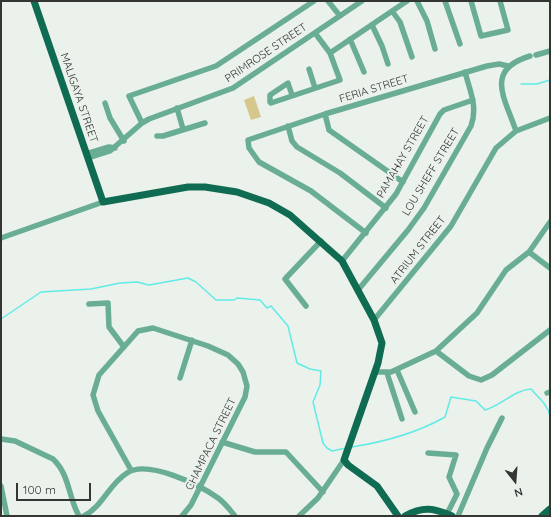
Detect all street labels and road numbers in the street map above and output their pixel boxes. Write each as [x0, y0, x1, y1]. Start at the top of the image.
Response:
street label: PRIMROSE STREET [222, 21, 310, 85]
street label: MALIGAYA STREET [57, 51, 101, 145]
street label: FERIA STREET [338, 72, 410, 106]
street label: PAMAHAY STREET [374, 114, 432, 200]
street label: LOU SHEFF STREET [400, 126, 462, 218]
street label: ATRIUM STREET [387, 213, 449, 287]
street label: CHAMPACA STREET [183, 396, 239, 492]

